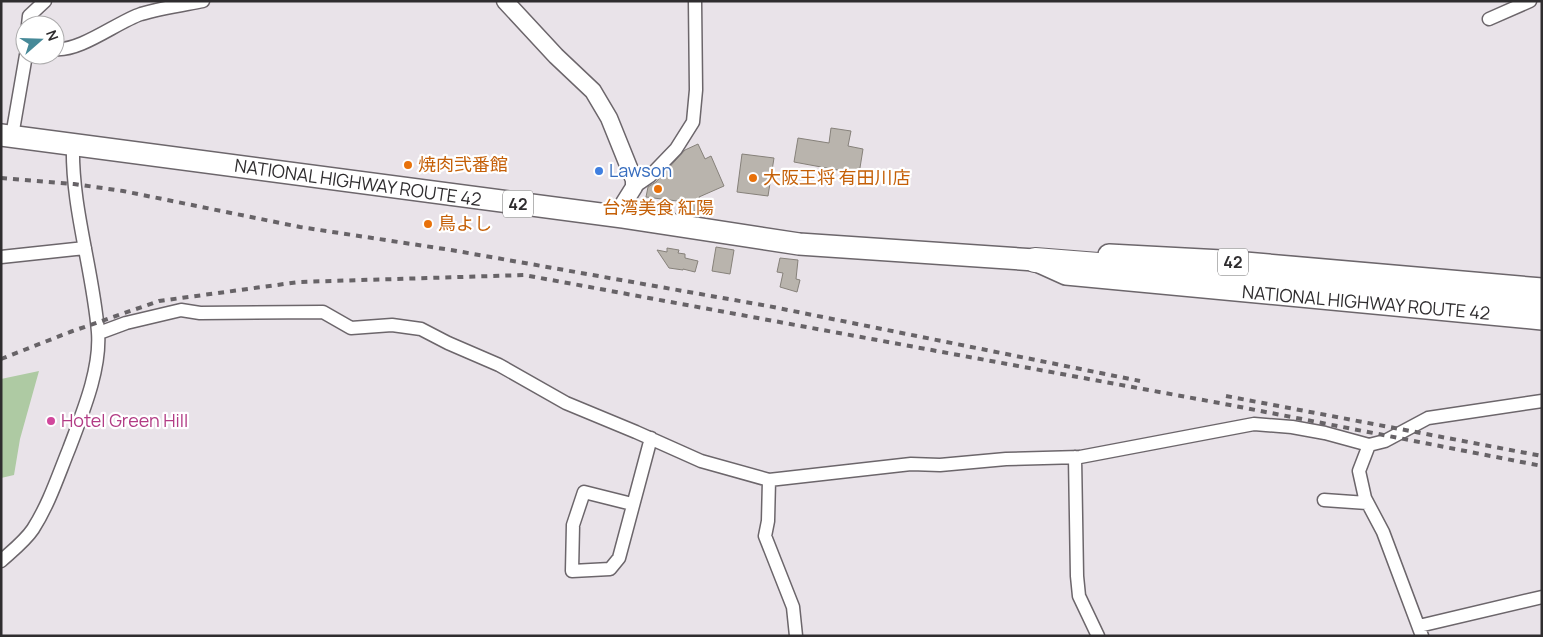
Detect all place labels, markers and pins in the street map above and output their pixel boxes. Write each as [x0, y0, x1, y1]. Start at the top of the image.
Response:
place label: 焼肉弐番館 [418, 152, 508, 176]
place label: Lawson [609, 158, 672, 182]
marker: 焼肉弐番館 [402, 159, 414, 171]
marker: Lawson [593, 165, 605, 177]
place label: 大阪王将 有田川店 [763, 165, 911, 189]
marker: 大阪王将 有田川店 [747, 172, 759, 184]
marker: 台湾美食 紅陽 [652, 183, 664, 195]
place label: 台湾美食 紅陽 [602, 195, 714, 219]
place label: 鳥よし [438, 211, 492, 235]
marker: 鳥よし [422, 218, 434, 230]
place label: Hotel Green Hill [61, 408, 188, 432]
marker: Hotel Green Hill [45, 415, 57, 427]

